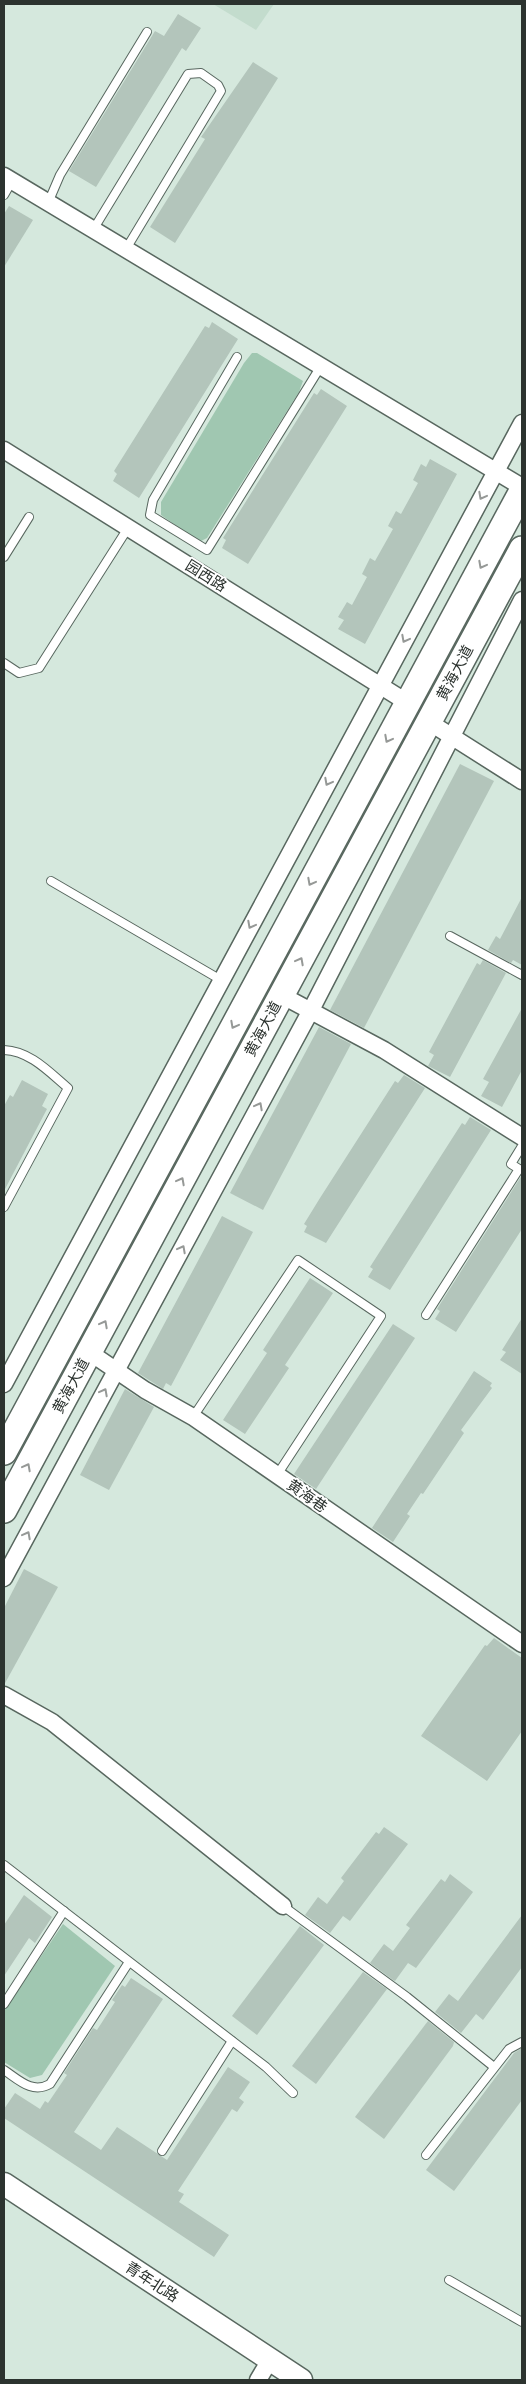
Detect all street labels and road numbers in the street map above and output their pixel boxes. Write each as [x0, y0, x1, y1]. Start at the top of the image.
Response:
street label: 园西路 [183, 556, 230, 595]
street label: 黄海大道 [433, 642, 476, 703]
street label: 黄海大道 [241, 998, 284, 1059]
street label: 黄海大道 [49, 1355, 92, 1416]
street label: 黄海巷 [284, 1476, 331, 1515]
street label: 青年北路 [122, 2258, 182, 2305]

